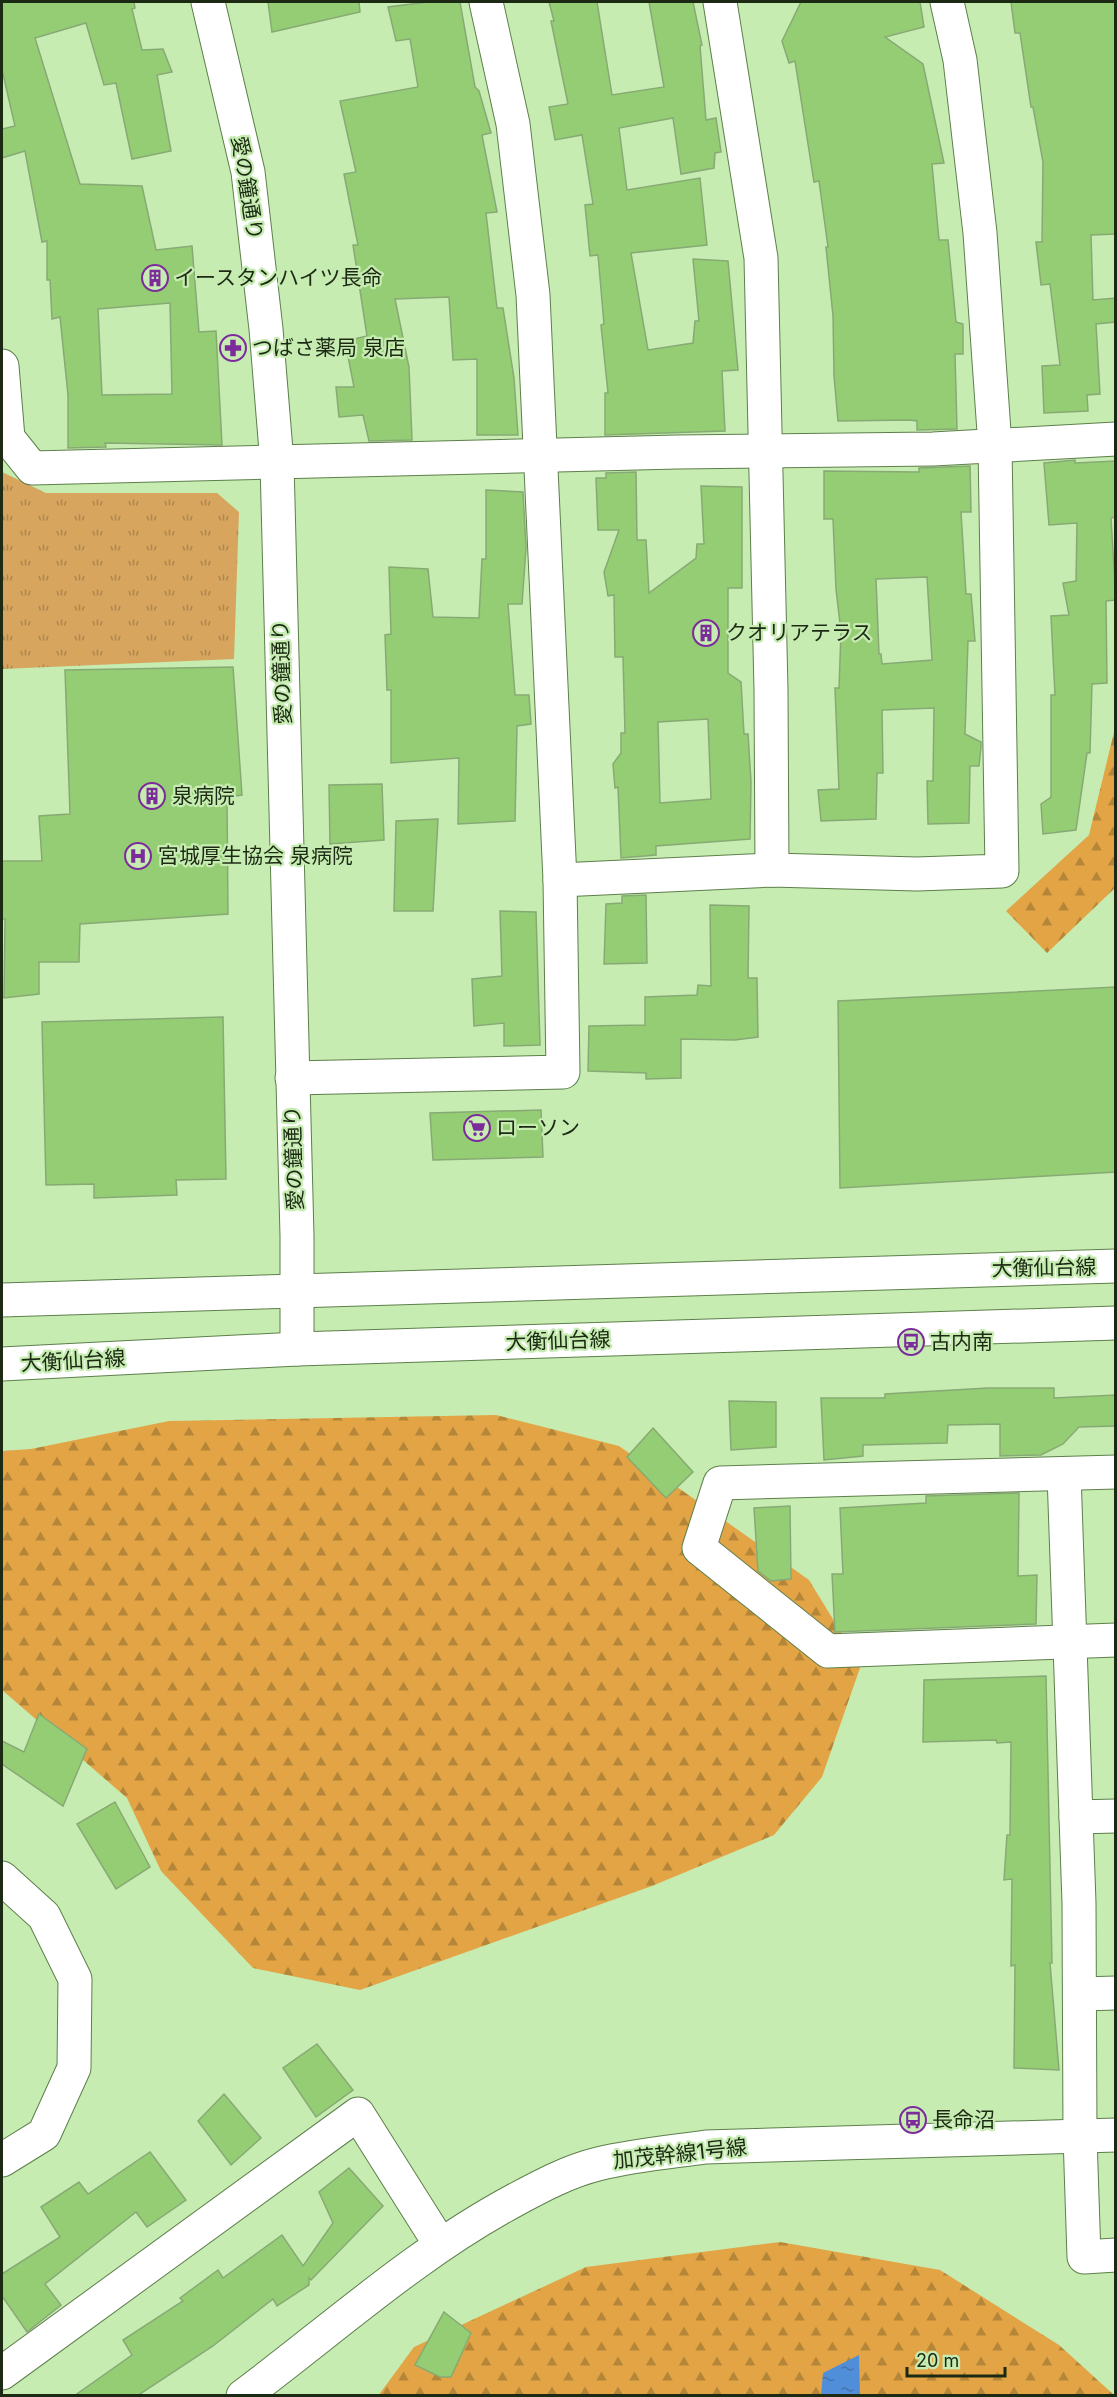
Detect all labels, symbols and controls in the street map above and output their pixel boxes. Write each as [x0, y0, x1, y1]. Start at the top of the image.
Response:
street label: 愛の鐘通り [227, 134, 268, 242]
building icon: イースタンハイツ長命 [140, 263, 170, 293]
place label: イースタンハイツ長命 [174, 265, 383, 290]
pharmacy icon: つばさ薬局 泉店 [218, 333, 248, 363]
place label: つばさ薬局 泉店 [252, 335, 405, 360]
building icon: クオリアテラス [691, 618, 721, 648]
street label: 愛の鐘通り [267, 619, 296, 725]
place label: クオリアテラス [726, 620, 873, 645]
building icon: 泉病院 [137, 781, 167, 811]
place label: 泉病院 [172, 783, 235, 808]
hospital icon: 宮城厚生協会 泉病院 [123, 841, 153, 871]
place label: 宮城厚生協会 泉病院 [158, 843, 353, 868]
street label: 愛の鐘通り [279, 1105, 308, 1211]
supermarket icon: ローソン [462, 1113, 492, 1143]
place label: ローソン [496, 1115, 580, 1140]
street label: 大衡仙台線 [991, 1254, 1097, 1281]
street label: 大衡仙台線 [505, 1326, 611, 1355]
bus stop icon: 古内南 [896, 1327, 926, 1357]
place label: 古内南 [930, 1329, 993, 1354]
street label: 大衡仙台線 [20, 1345, 126, 1376]
bus stop icon: 長命沼 [898, 2105, 928, 2135]
place label: 長命沼 [932, 2107, 995, 2132]
street label: 加茂幹線1号線 [612, 2134, 748, 2173]
scale bar [907, 2340, 1004, 2378]
text: 20 m [916, 2350, 959, 2371]

